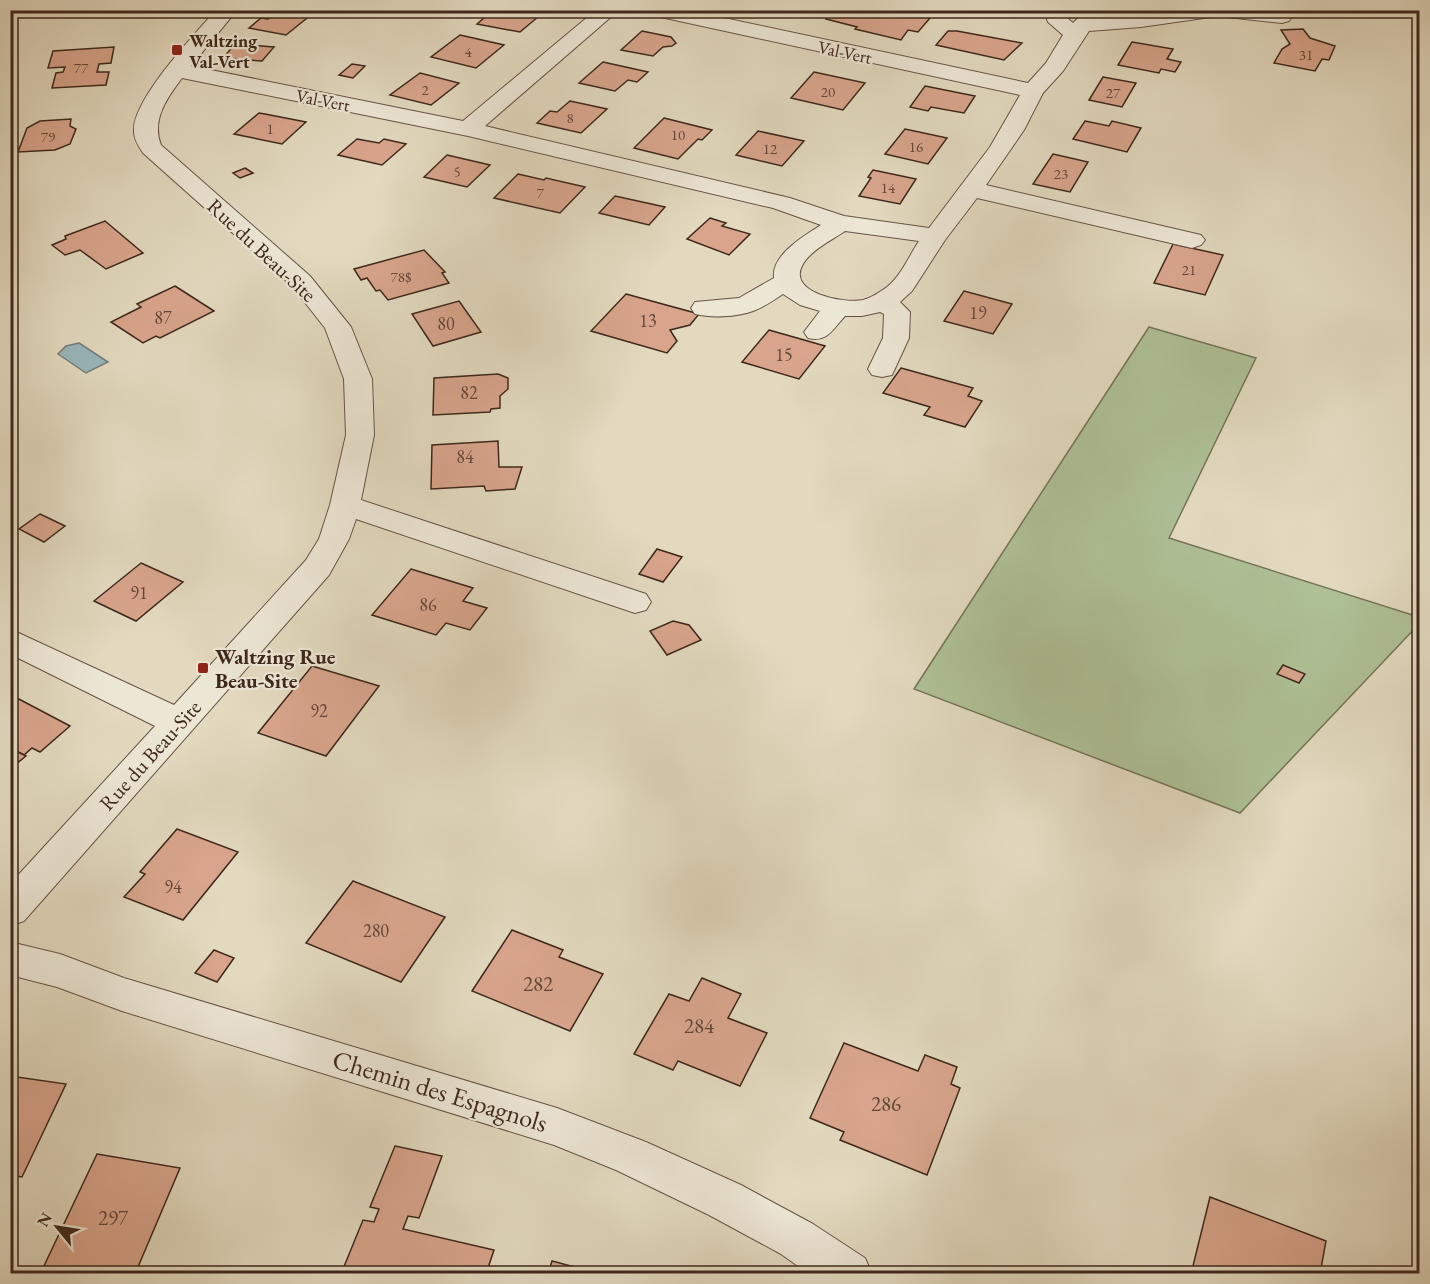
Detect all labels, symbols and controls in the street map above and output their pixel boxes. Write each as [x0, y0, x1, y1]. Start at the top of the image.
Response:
place label: Waltzing Val-Vert [189, 29, 258, 73]
street label: Val-Vert [816, 35, 874, 69]
house number: 4 [464, 42, 472, 61]
marker: Waltzing Val-Vert [170, 43, 184, 57]
house number: 31 [1299, 45, 1313, 64]
house number: 77 [74, 58, 89, 77]
house number: 2 [421, 80, 429, 99]
house number: 20 [821, 82, 835, 101]
house number: 27 [1106, 83, 1121, 102]
street label: Val-Vert [294, 84, 352, 117]
house number: 8 [566, 108, 574, 127]
house number: 1 [266, 119, 274, 138]
house number: 10 [671, 125, 685, 144]
house number: 79 [41, 127, 55, 146]
house number: 16 [909, 137, 923, 156]
house number: 12 [763, 139, 778, 158]
house number: 5 [453, 162, 461, 181]
house number: 23 [1054, 164, 1068, 183]
house number: 14 [881, 178, 896, 197]
house number: 7 [536, 183, 544, 202]
street label: Rue du Beau-Site [202, 192, 322, 308]
house number: 21 [1182, 260, 1196, 279]
house number: 78$ [390, 267, 412, 286]
house number: 19 [969, 301, 987, 324]
house number: 87 [154, 306, 172, 329]
house number: 13 [639, 309, 657, 332]
house number: 80 [437, 312, 455, 335]
house number: 15 [775, 343, 793, 366]
house number: 82 [460, 381, 478, 404]
house number: 84 [456, 445, 474, 468]
house number: 91 [130, 581, 148, 604]
house number: 86 [419, 593, 437, 616]
place label: Waltzing Rue Beau-Site [215, 643, 336, 694]
marker: Waltzing Rue Beau-Site [196, 661, 210, 675]
street label: Rue du Beau-Site [93, 694, 207, 816]
house number: 92 [310, 699, 328, 722]
house number: 94 [164, 875, 182, 898]
house number: 280 [363, 919, 389, 942]
house number: 282 [523, 970, 553, 997]
house number: 284 [684, 1012, 715, 1039]
street label: Chemin des Espagnols [328, 1042, 552, 1140]
house number: 286 [871, 1090, 901, 1117]
north arrow [27, 1197, 87, 1257]
house number: 297 [98, 1204, 129, 1231]
text: N [32, 1209, 57, 1231]

